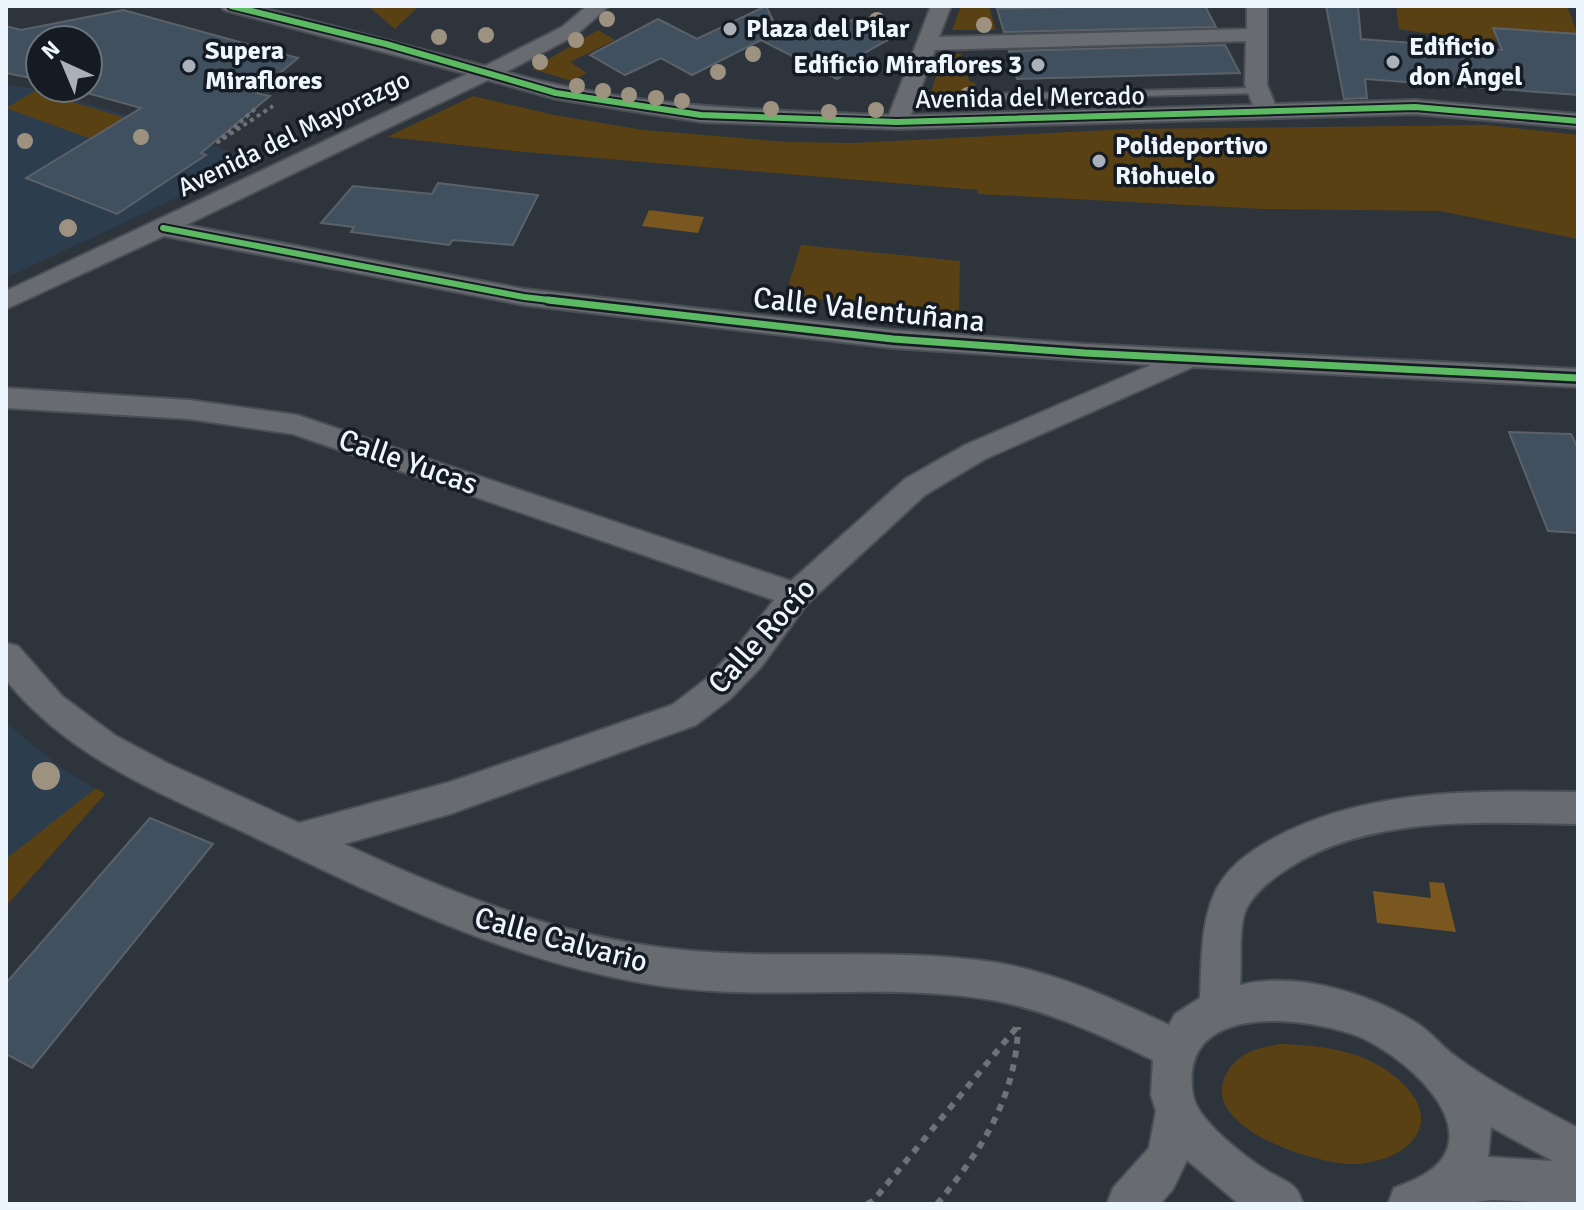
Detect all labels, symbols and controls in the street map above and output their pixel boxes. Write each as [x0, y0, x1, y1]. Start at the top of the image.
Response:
place label: Plaza del Pilar [746, 13, 910, 45]
marker: Plaza del Pilar [721, 20, 739, 38]
north arrow [24, 24, 104, 104]
place label: Edificio don Ángel [1409, 31, 1522, 93]
text: N [36, 35, 65, 65]
place label: Supera Miraflores [205, 35, 322, 97]
place label: Edificio Miraflores 3 [793, 49, 1022, 81]
marker: Edificio don Ángel [1384, 53, 1402, 71]
marker: Edificio Miraflores 3 [1029, 56, 1047, 74]
marker: Supera Miraflores [180, 57, 198, 75]
street label: Avenida del Mayorazgo [173, 64, 415, 204]
street label: Avenida del Mercado [915, 80, 1145, 116]
place label: Polideportivo Riohuelo [1115, 130, 1268, 192]
marker: Polideportivo Riohuelo [1090, 152, 1108, 170]
street label: Calle Valentuñana [751, 279, 987, 341]
street label: Calle Yucas [334, 421, 482, 503]
street label: Calle Rocío [700, 570, 824, 702]
street label: Calle Calvario [471, 899, 651, 981]

